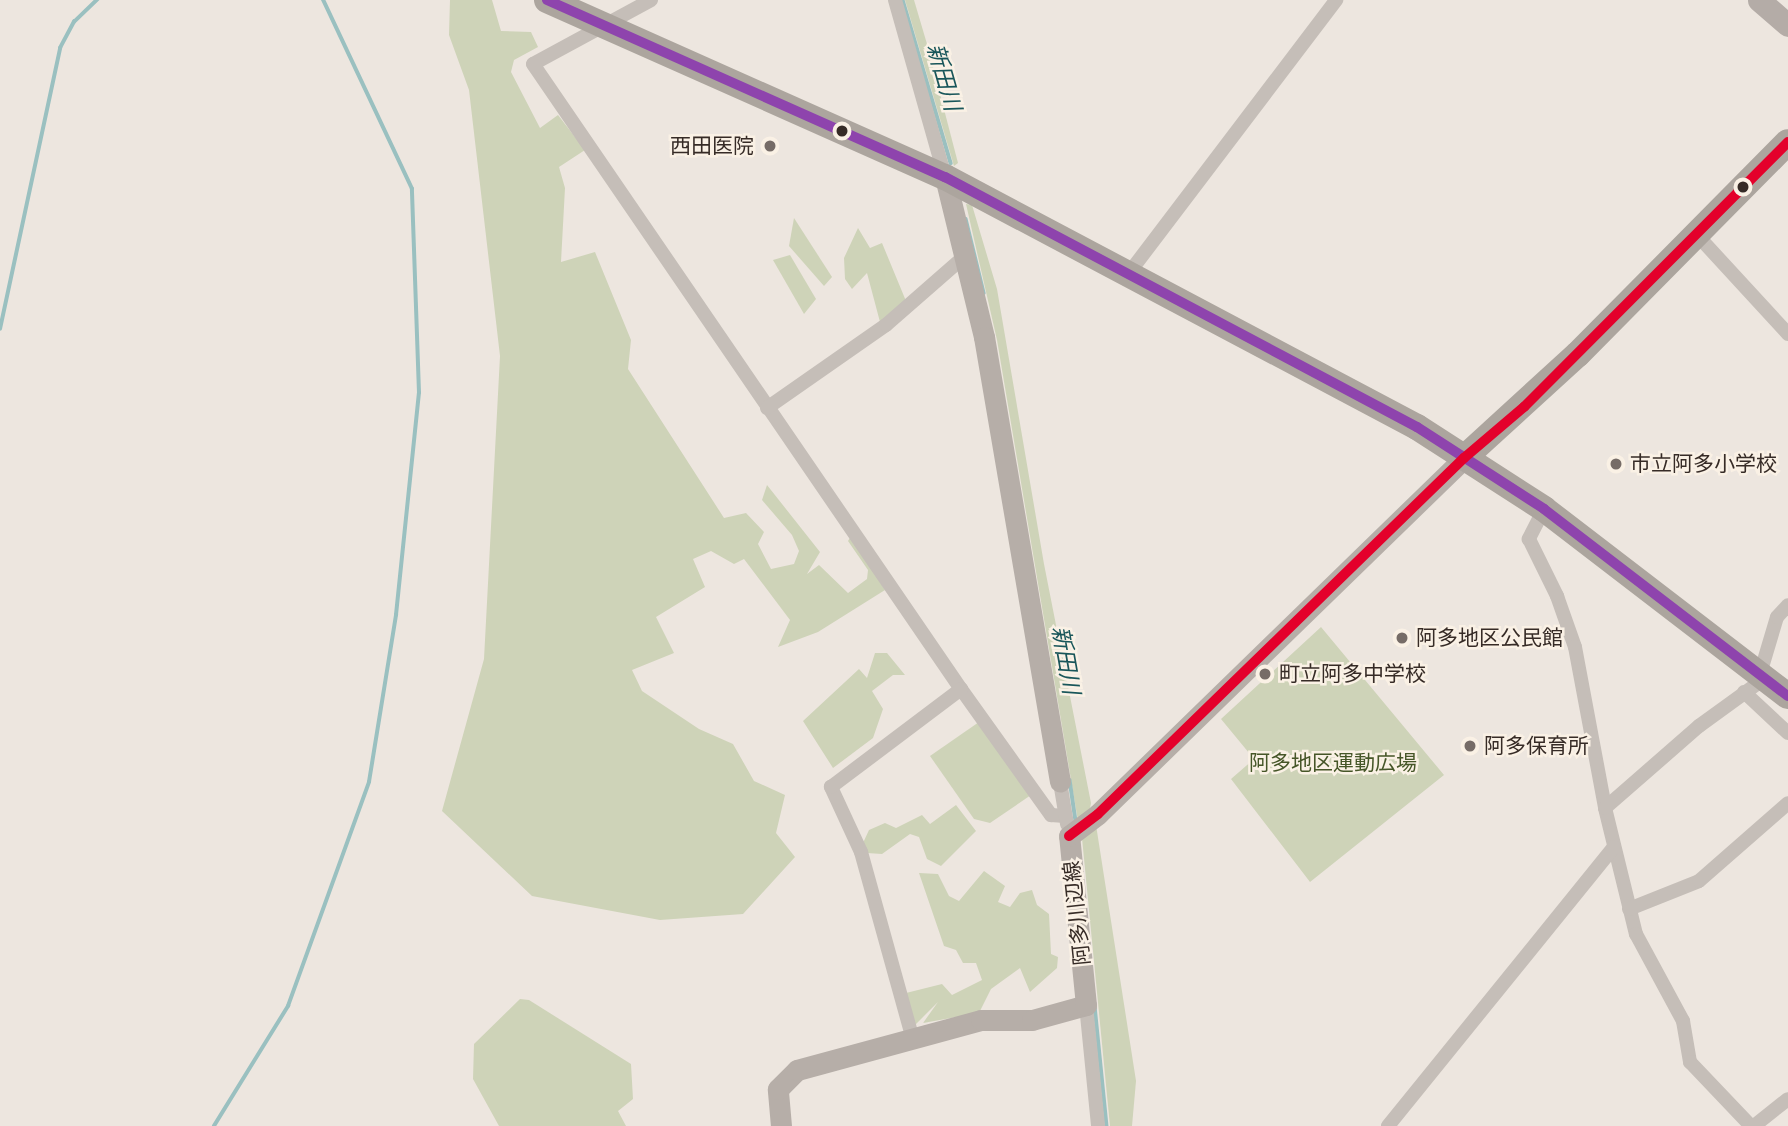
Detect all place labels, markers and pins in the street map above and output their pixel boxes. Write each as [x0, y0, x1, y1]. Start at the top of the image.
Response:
unlabelled marker [835, 124, 849, 138]
place label: 西田医院 [670, 133, 754, 159]
marker: 西田医院 [760, 136, 780, 156]
unlabelled marker [1736, 180, 1750, 194]
place label: 市立阿多小学校 [1630, 451, 1777, 477]
marker: 市立阿多小学校 [1608, 456, 1624, 472]
place label: 阿多地区公民館 [1416, 625, 1563, 651]
marker: 阿多地区公民館 [1394, 630, 1410, 646]
place label: 町立阿多中学校 [1279, 661, 1426, 687]
marker: 町立阿多中学校 [1257, 666, 1273, 682]
place label: 阿多保育所 [1484, 733, 1589, 759]
marker: 阿多保育所 [1462, 738, 1478, 754]

